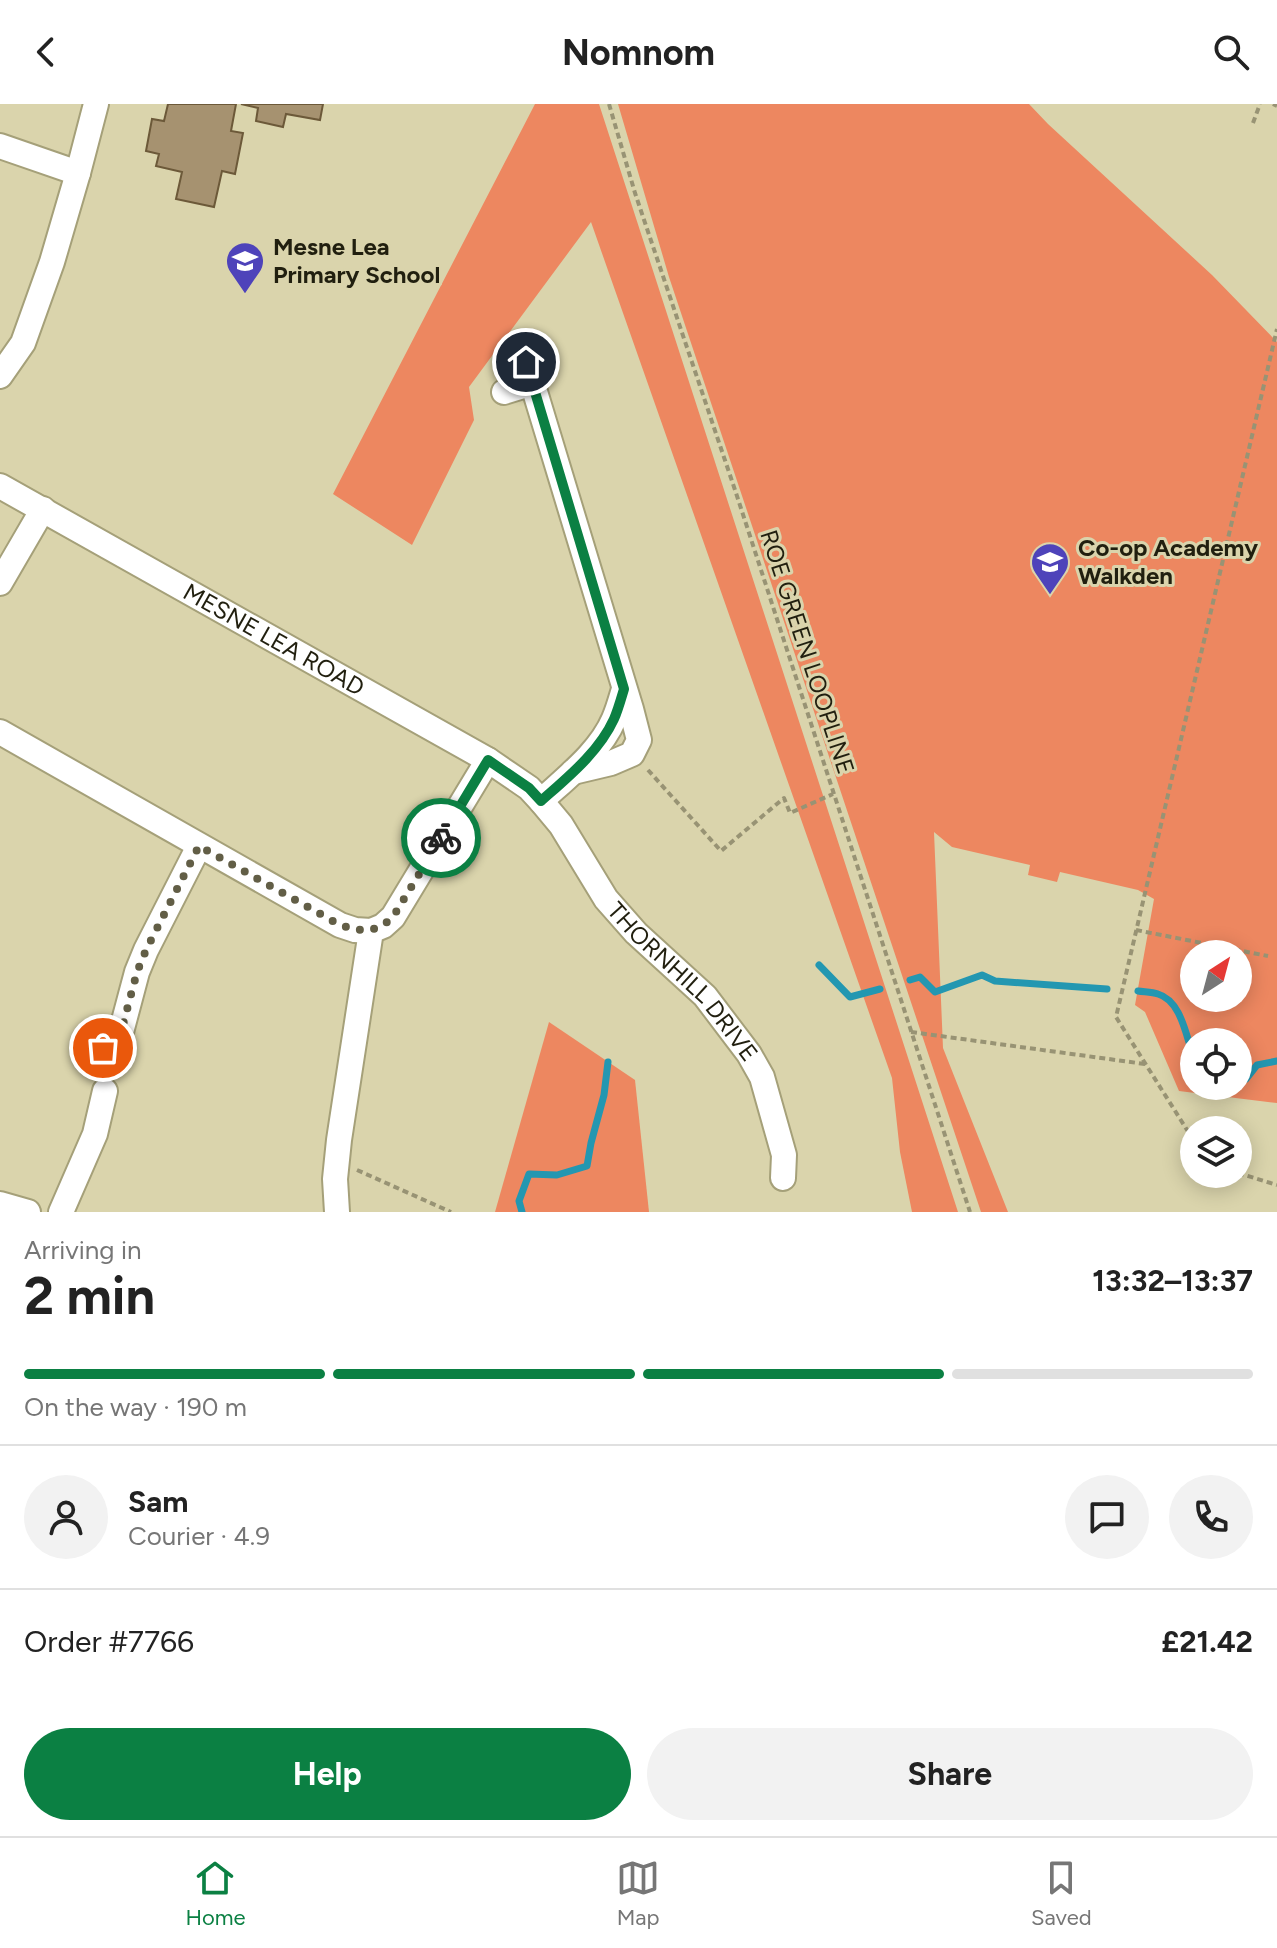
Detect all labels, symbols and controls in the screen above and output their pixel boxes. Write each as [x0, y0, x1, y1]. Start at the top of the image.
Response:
icon: back [24, 30, 68, 74]
icon: search [1209, 30, 1253, 74]
text: Nomnom [562, 31, 715, 74]
place label: Mesne Lea Primary School [273, 232, 440, 289]
school or university icon: Mesne Lea Primary School [224, 240, 266, 295]
pin [492, 328, 560, 396]
icon: home [504, 340, 548, 384]
street label: ROE GREEN LOOPLINE [754, 526, 861, 778]
place label: Co-op Academy Walkden [1078, 533, 1258, 590]
school or university icon: Co-op Academy Walkden [1029, 541, 1071, 596]
street label: MESNE LEA ROAD [178, 577, 370, 702]
courier [401, 798, 481, 878]
icon: bike [419, 816, 463, 860]
street label: THORNHILL DRIVE [602, 896, 764, 1067]
north arrow [1180, 940, 1252, 1012]
map controls [1180, 940, 1252, 1188]
pin [69, 1014, 137, 1082]
icon: bag [81, 1026, 125, 1070]
button: locate [1180, 1028, 1252, 1100]
button: layers [1180, 1116, 1252, 1188]
text: Arriving in [24, 1234, 142, 1266]
text: 13:32–13:37 [1092, 1262, 1253, 1299]
text: 2 min [24, 1265, 155, 1327]
text: On the way · 190 m [24, 1391, 247, 1423]
button: person [24, 1475, 108, 1559]
button: chat [1065, 1475, 1149, 1559]
button: phone [1169, 1475, 1253, 1559]
text: Sam [128, 1483, 188, 1520]
text: Courier · 4.9 [128, 1520, 270, 1552]
text: Order #7766 [24, 1623, 194, 1660]
text: £21.42 [1161, 1623, 1253, 1660]
button: Help [24, 1728, 631, 1820]
button: Share [647, 1728, 1253, 1820]
tab: Home [185, 1856, 245, 1931]
tab: Map [616, 1856, 660, 1931]
tab: Saved [1031, 1856, 1092, 1931]

